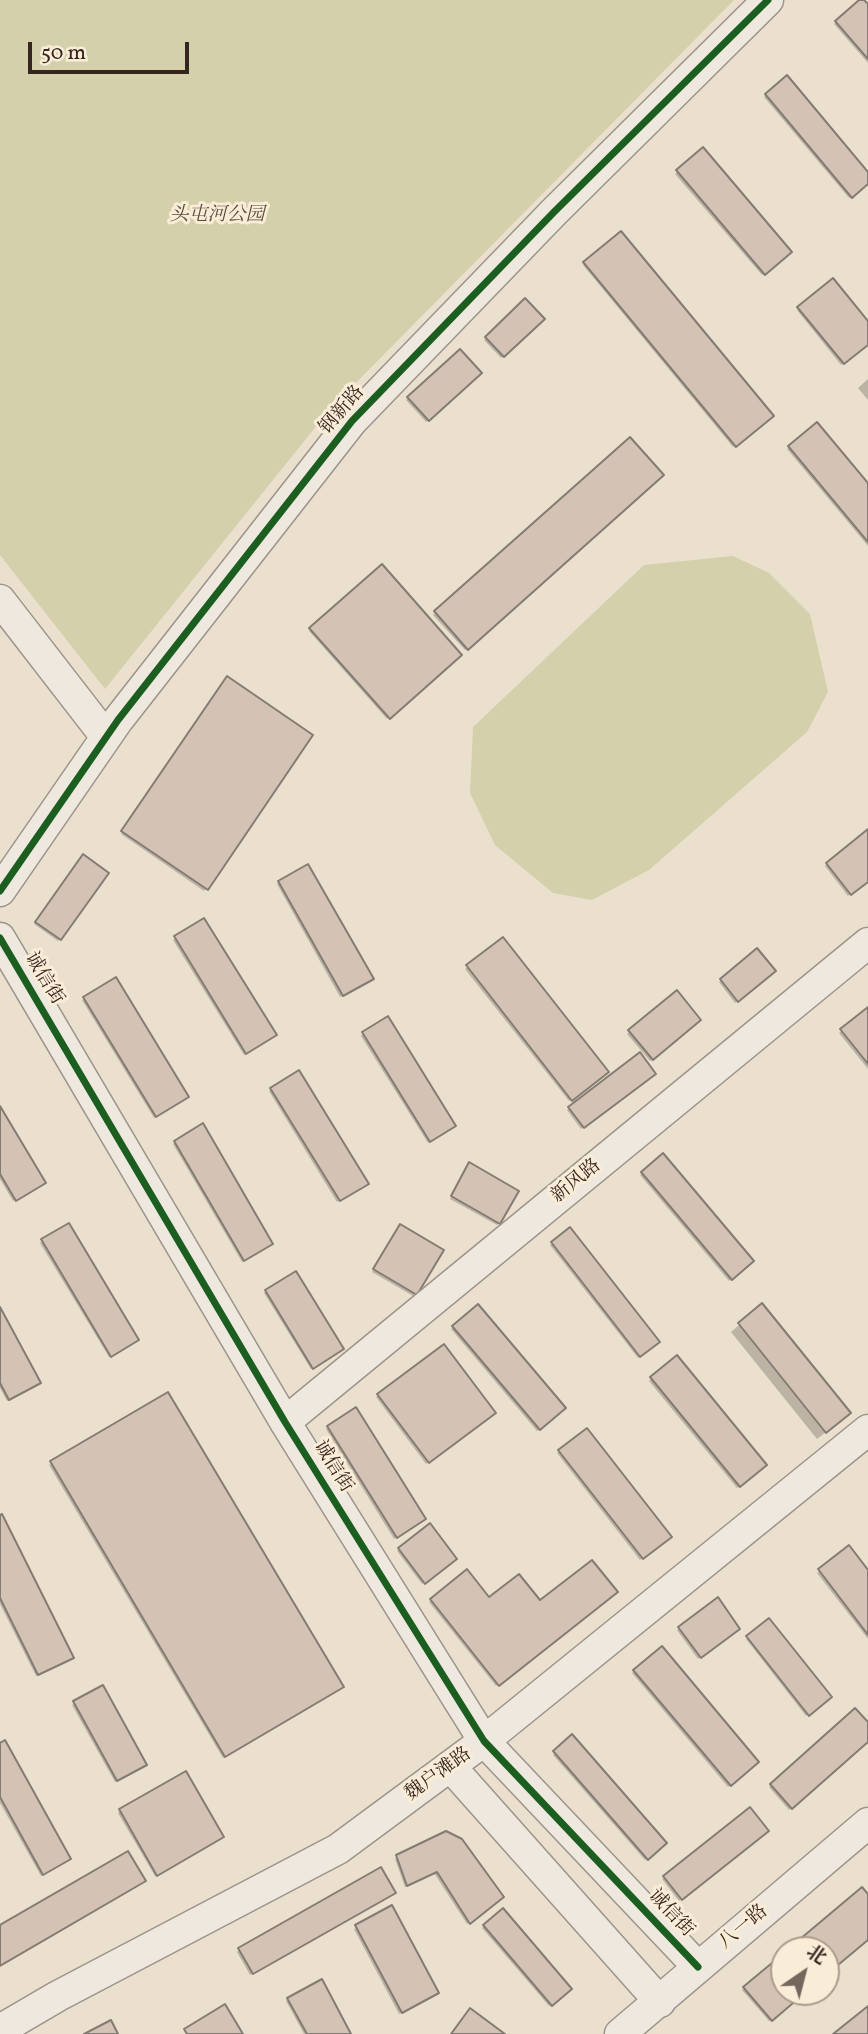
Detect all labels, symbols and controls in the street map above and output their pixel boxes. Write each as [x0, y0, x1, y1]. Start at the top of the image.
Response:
scale bar [32, 28, 192, 72]
text: 50 m [41, 39, 86, 68]
park label: 头屯河公园 [170, 206, 264, 228]
street label: 钢新路 [316, 382, 370, 440]
street label: 诚信街 [19, 949, 67, 1009]
street label: 新风路 [548, 1155, 606, 1209]
street label: 诚信街 [307, 1437, 357, 1497]
street label: 魏户滩路 [402, 1743, 476, 1807]
street label: 诚信街 [642, 1885, 698, 1943]
street label: 八一路 [715, 1901, 773, 1955]
north arrow [770, 1936, 840, 2006]
text: 北 [801, 1939, 831, 1972]

